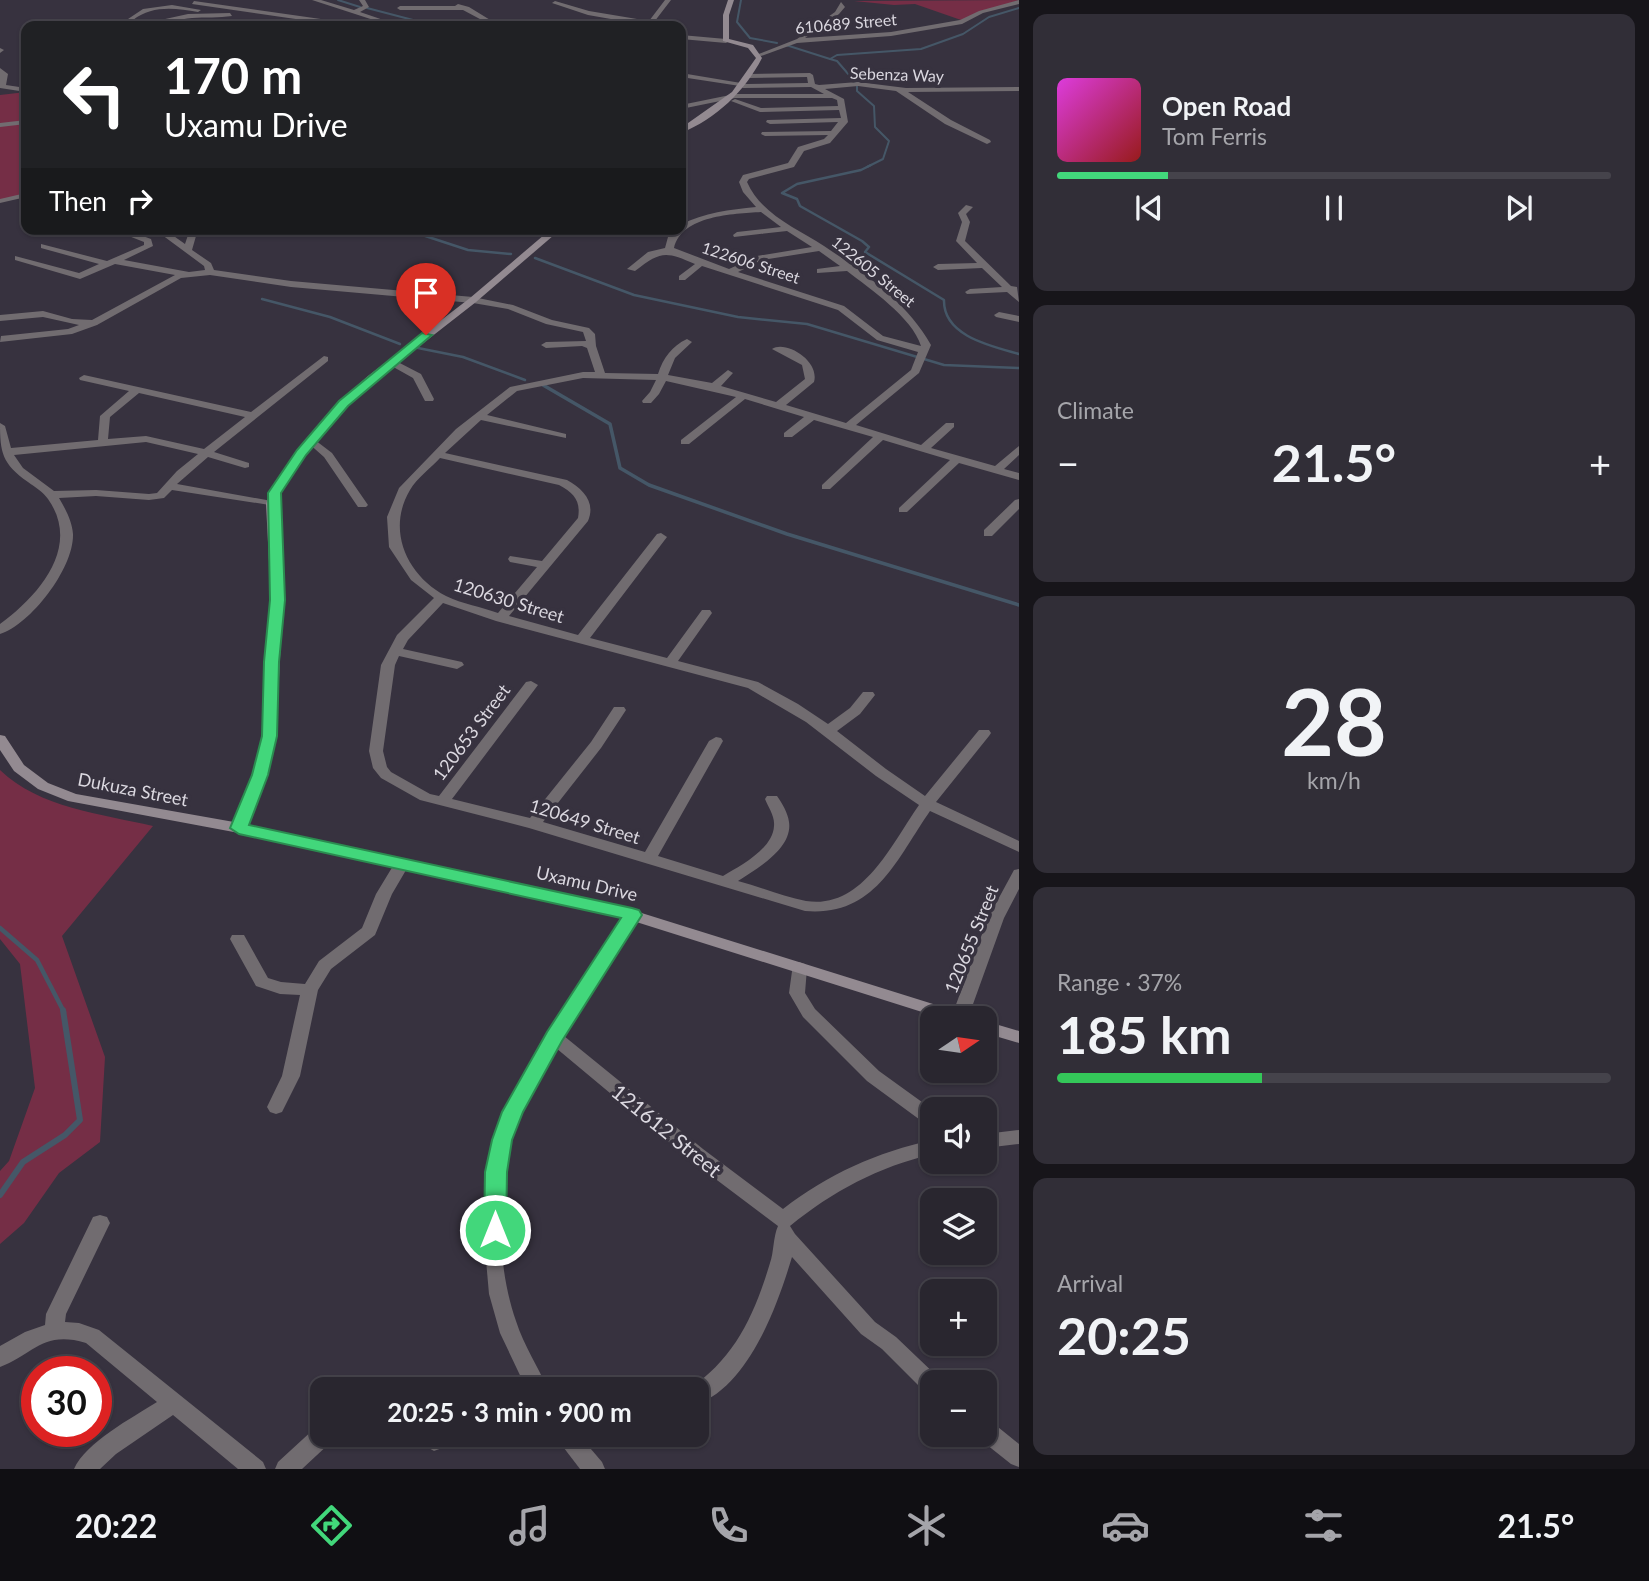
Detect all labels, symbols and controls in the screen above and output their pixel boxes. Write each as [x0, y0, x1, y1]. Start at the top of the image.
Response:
street label: 610689 Street [794, 9, 898, 37]
text: 170 m [164, 46, 302, 104]
icon: left [49, 49, 140, 140]
street label: Sebenza Way [850, 63, 945, 85]
text: Open Road [1162, 90, 1291, 122]
text: Uxamu Drive [164, 105, 348, 144]
text: Tom Ferris [1162, 122, 1267, 150]
icon: right [121, 182, 159, 220]
text: Then [49, 185, 107, 217]
icon: previous [1130, 189, 1168, 227]
icon: pause [1315, 189, 1353, 227]
icon: next [1500, 189, 1538, 227]
street label: 122605 Street [828, 232, 920, 311]
street label: 122606 Street [700, 237, 803, 287]
pin [396, 263, 456, 335]
icon: arrive [407, 274, 445, 312]
text: Climate [1057, 396, 1134, 424]
text: 21.5° [1272, 431, 1396, 493]
text: − [1057, 440, 1079, 486]
text: + [1589, 440, 1611, 486]
street label: 120630 Street [451, 573, 568, 627]
text: 28 [1281, 666, 1387, 775]
street label: 120653 Street [428, 679, 515, 784]
text: km/h [1307, 766, 1361, 794]
street label: Dukuza Street [76, 768, 191, 811]
street label: 120649 Street [527, 794, 644, 848]
street label: Uxamu Drive [534, 861, 640, 905]
street label: 120655 Street [939, 881, 1003, 996]
text: Range · 37% [1057, 968, 1182, 996]
text: 185 km [1057, 1003, 1231, 1065]
north arrow [920, 1006, 998, 1083]
map controls [920, 1006, 997, 1447]
street label: 121612 Street [607, 1078, 727, 1182]
button: sound [920, 1097, 997, 1174]
button: layers [920, 1188, 997, 1265]
position arrow [458, 1193, 532, 1267]
text: Arrival [1057, 1269, 1123, 1297]
button: + [920, 1279, 997, 1356]
text: 20:25 [1057, 1304, 1191, 1366]
speed limit sign: 30 [21, 1356, 112, 1447]
button: − [920, 1370, 997, 1447]
text: 20:25 · 3 min · 900 m [387, 1396, 632, 1428]
icon: directions [307, 1501, 356, 1550]
icon: music [505, 1501, 554, 1550]
icon: phone [704, 1501, 753, 1550]
icon: climate [902, 1501, 951, 1550]
icon: car [1101, 1501, 1150, 1550]
icon: filters [1299, 1501, 1348, 1550]
text: 20:22 [75, 1506, 157, 1545]
text: 21.5° [1498, 1506, 1574, 1545]

